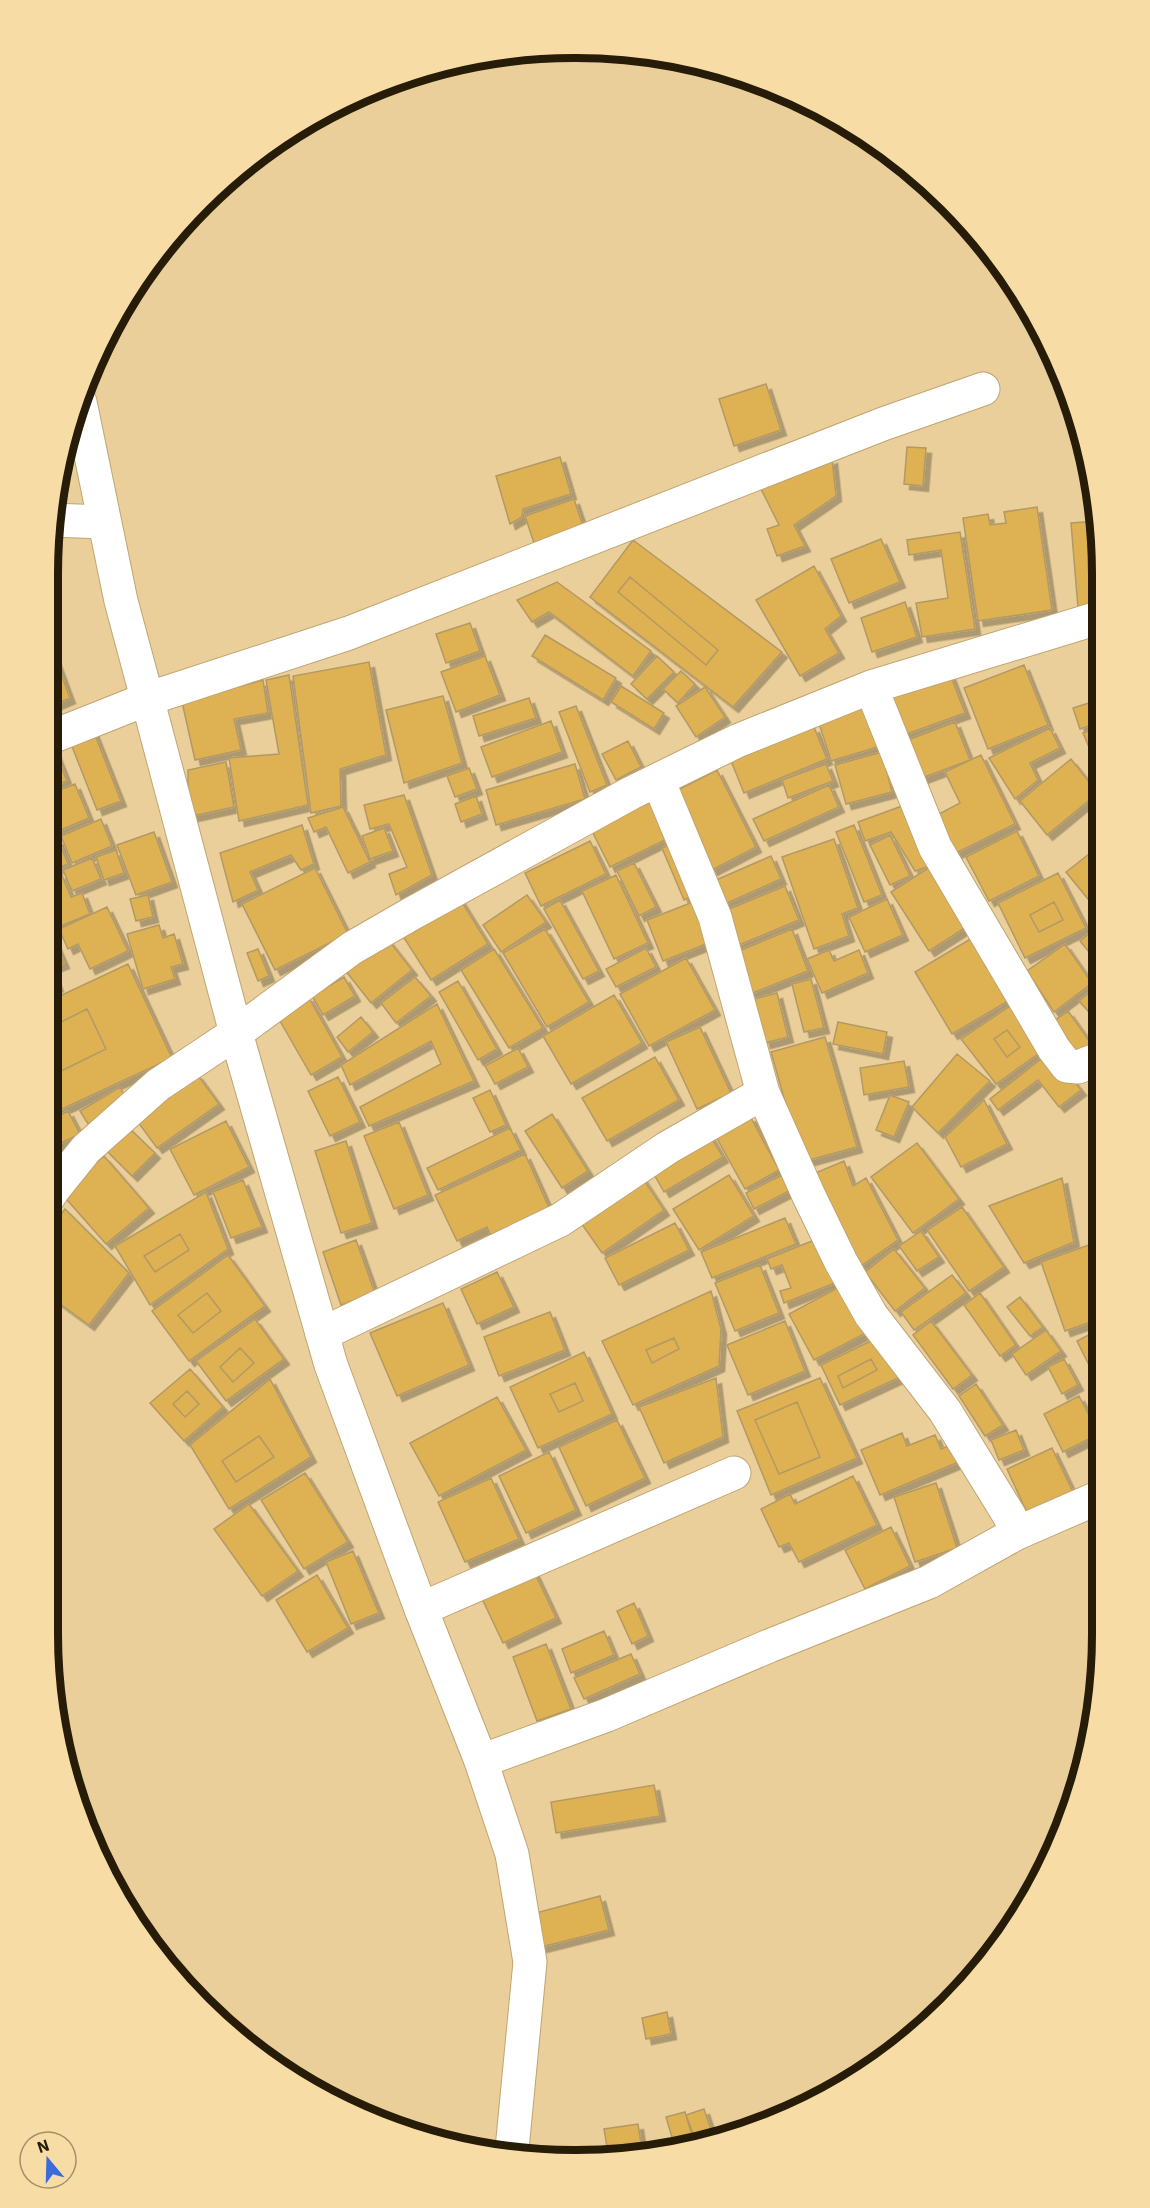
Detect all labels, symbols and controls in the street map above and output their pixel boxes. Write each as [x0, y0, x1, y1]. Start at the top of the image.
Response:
north arrow [18, 2130, 78, 2190]
text: N [34, 2134, 52, 2157]

